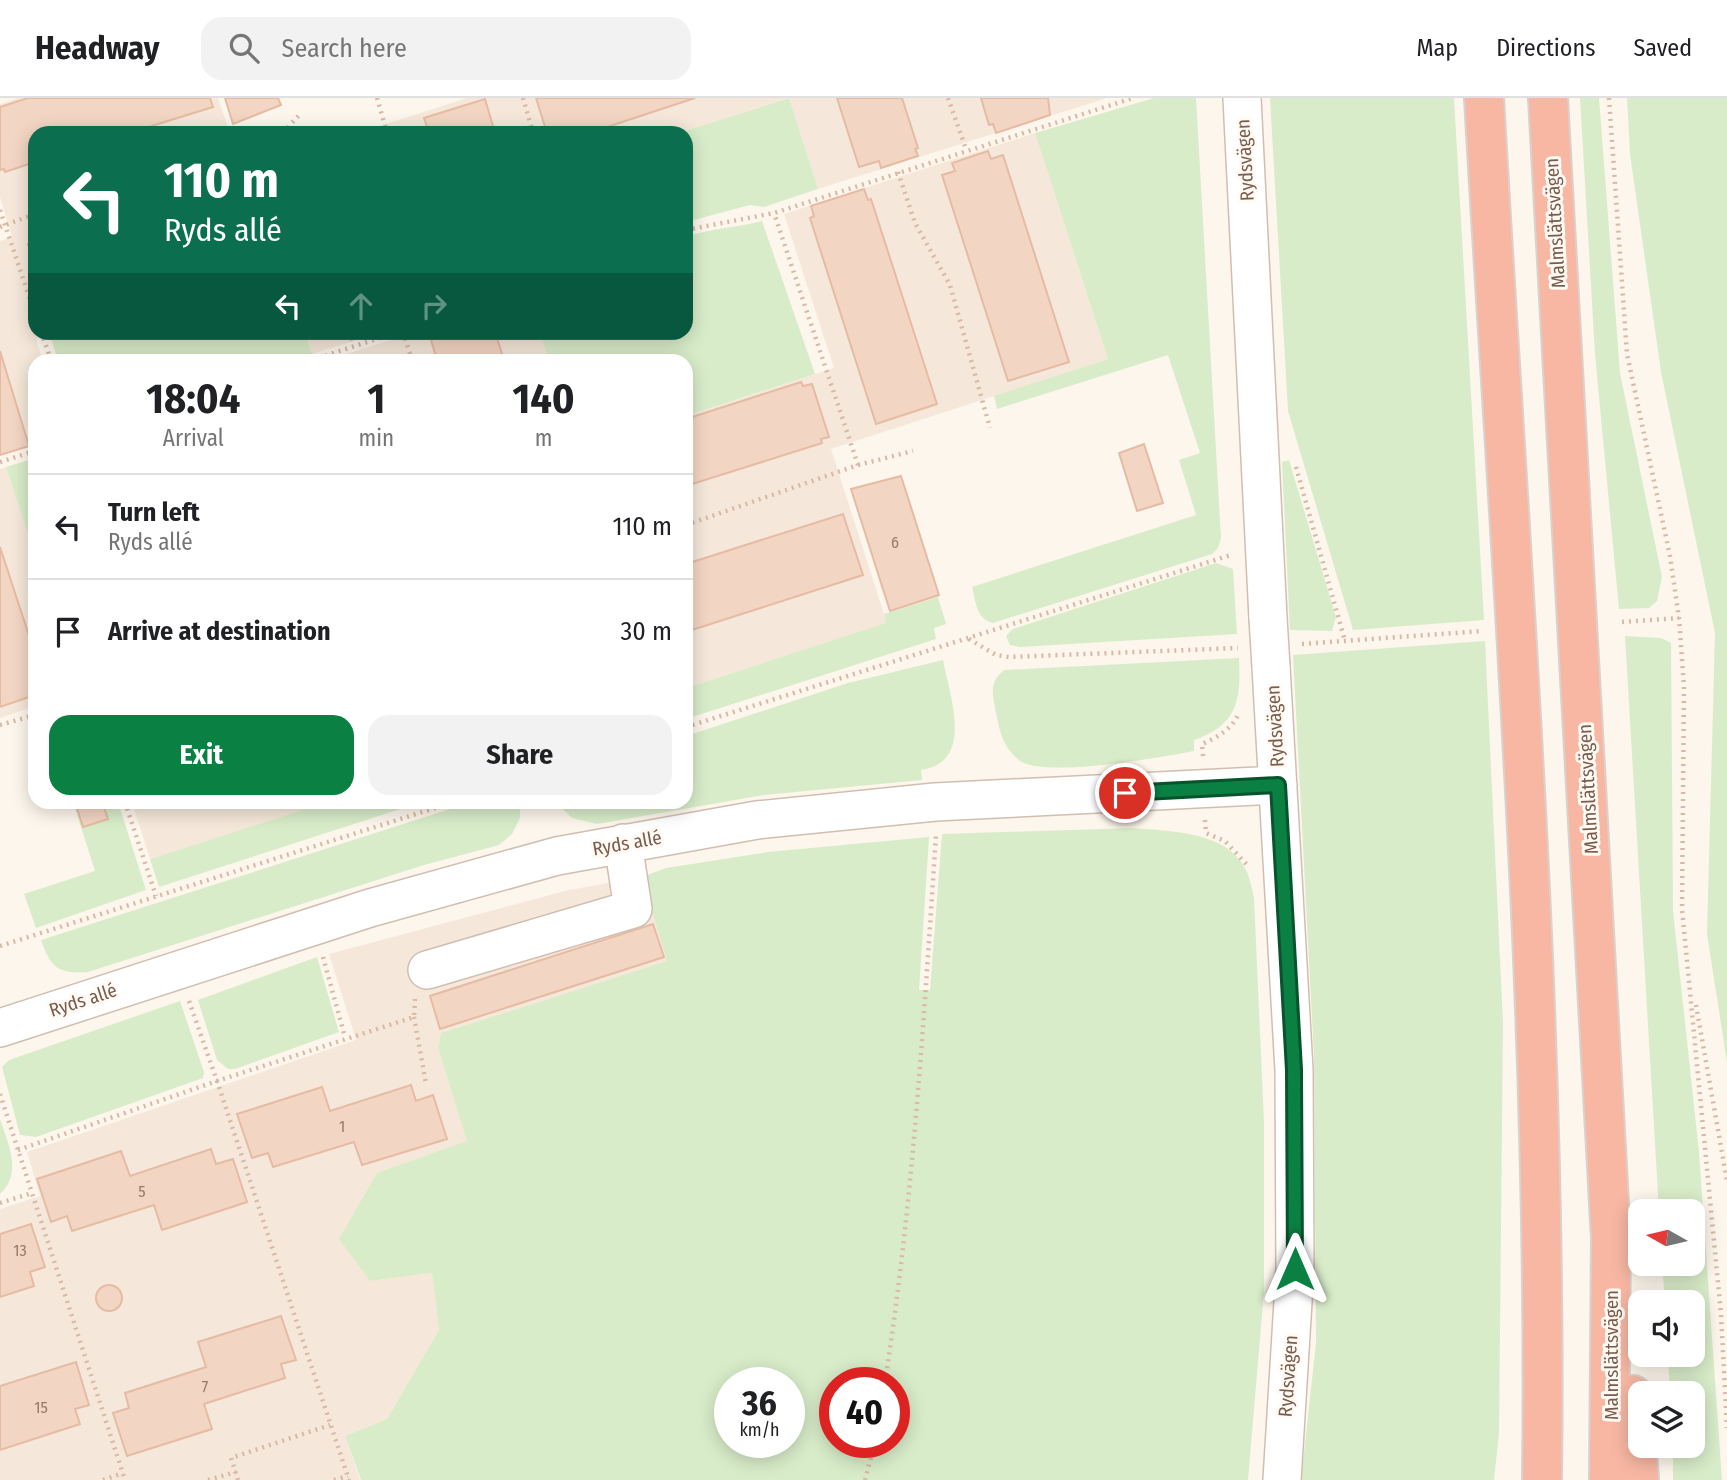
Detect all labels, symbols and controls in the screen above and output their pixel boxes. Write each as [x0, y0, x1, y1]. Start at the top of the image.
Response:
search box [201, 17, 691, 80]
text: Headway [35, 28, 159, 68]
icon: search [225, 29, 263, 67]
text: Search here [281, 33, 407, 64]
text: Map [1417, 34, 1458, 62]
text: Directions [1496, 34, 1595, 62]
text: Saved [1633, 34, 1692, 62]
street label: Rydsvägen [1231, 118, 1259, 202]
text: 110 m [164, 151, 279, 210]
icon: left [49, 154, 140, 245]
street label: Malmslättsvägen [1540, 157, 1570, 289]
text: Ryds allé [164, 211, 282, 249]
icon: left [269, 287, 307, 325]
icon: ahead [342, 287, 380, 325]
icon: right [415, 287, 453, 325]
text: 18:04 [146, 374, 240, 424]
text: 1 [368, 374, 385, 424]
text: 140 [512, 374, 575, 424]
text: Arrival [163, 424, 224, 452]
text: min [359, 424, 394, 452]
text: m [535, 424, 552, 452]
text: Turn left [108, 497, 200, 528]
icon: left [49, 508, 87, 546]
text: 110 m [612, 511, 672, 542]
text: Ryds allé [108, 528, 193, 556]
house number: 6 [891, 533, 899, 552]
icon: arrive [49, 613, 87, 651]
text: Arrive at destination [108, 616, 331, 647]
text: 30 m [621, 616, 672, 647]
street label: Rydsvägen [1261, 684, 1289, 768]
button: Exit [49, 715, 354, 795]
button: Share [368, 715, 672, 795]
street label: Malmslättsvägen [1573, 723, 1603, 855]
pin [1095, 763, 1155, 823]
icon: arrive [1106, 774, 1144, 812]
street label: Ryds allé [591, 826, 663, 860]
street label: Ryds allé [46, 978, 120, 1022]
house number: 1 [339, 1117, 345, 1136]
house number: 5 [138, 1182, 146, 1201]
north arrow [1628, 1199, 1704, 1276]
map controls [1628, 1199, 1705, 1458]
position arrow [1258, 1232, 1332, 1306]
house number: 13 [13, 1241, 27, 1260]
street label: Malmslättsvägen [1600, 1290, 1623, 1420]
button: sound [1628, 1290, 1705, 1367]
street label: Rydsvägen [1274, 1334, 1302, 1418]
speed limit sign: 40 [819, 1367, 910, 1458]
house number: 7 [202, 1377, 209, 1396]
button: layers [1628, 1381, 1705, 1458]
text: 36 [742, 1382, 777, 1424]
house number: 15 [34, 1398, 48, 1417]
text: km/h [739, 1419, 780, 1441]

